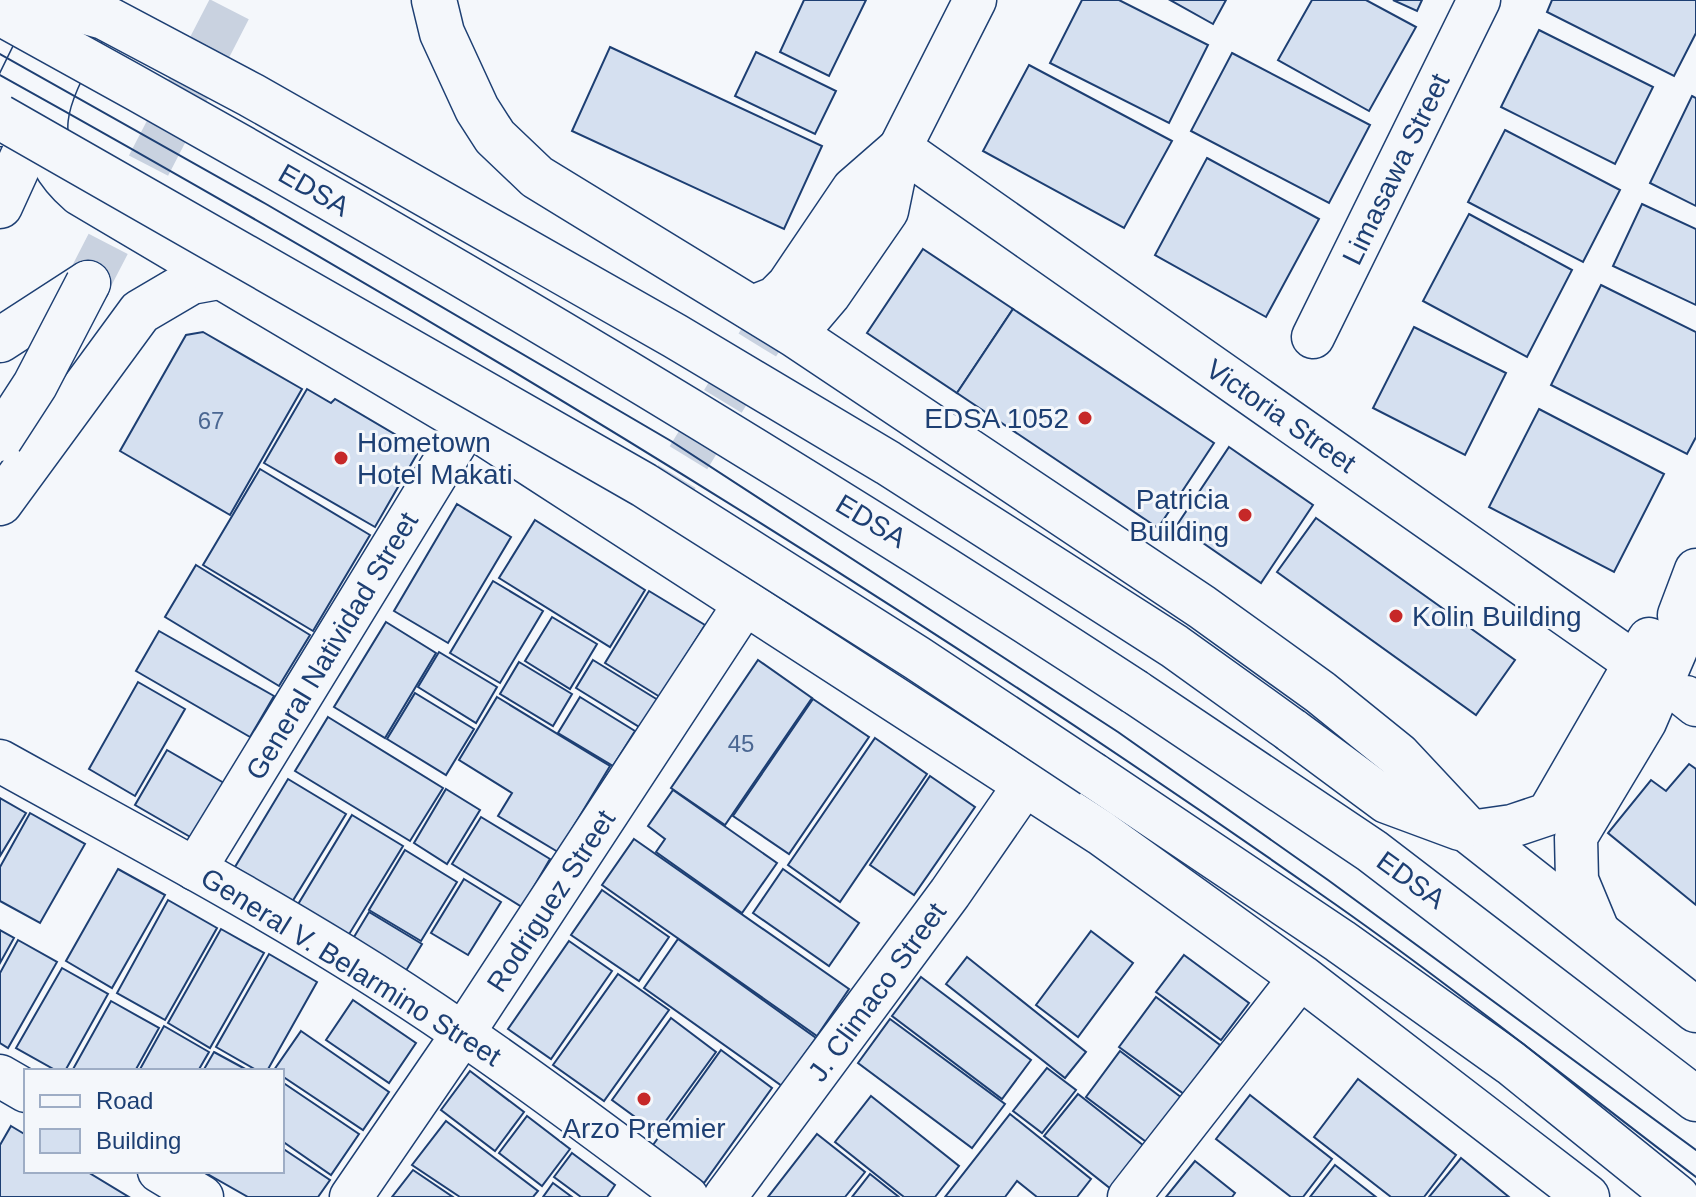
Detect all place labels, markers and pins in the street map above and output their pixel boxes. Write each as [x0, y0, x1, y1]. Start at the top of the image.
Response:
place label: EDSA 1052 [924, 403, 1069, 434]
marker: EDSA 1052 [1076, 409, 1094, 427]
place label: Hometown Hotel Makati [357, 427, 513, 490]
marker: Hometown Hotel Makati [332, 449, 350, 467]
place label: Patricia Building [1129, 484, 1229, 547]
marker: Patricia Building [1236, 506, 1254, 524]
place label: Kolin Building [1412, 601, 1582, 632]
marker: Kolin Building [1387, 607, 1405, 625]
marker: Arzo Premier [635, 1090, 653, 1108]
place label: Arzo Premier [562, 1113, 726, 1144]

